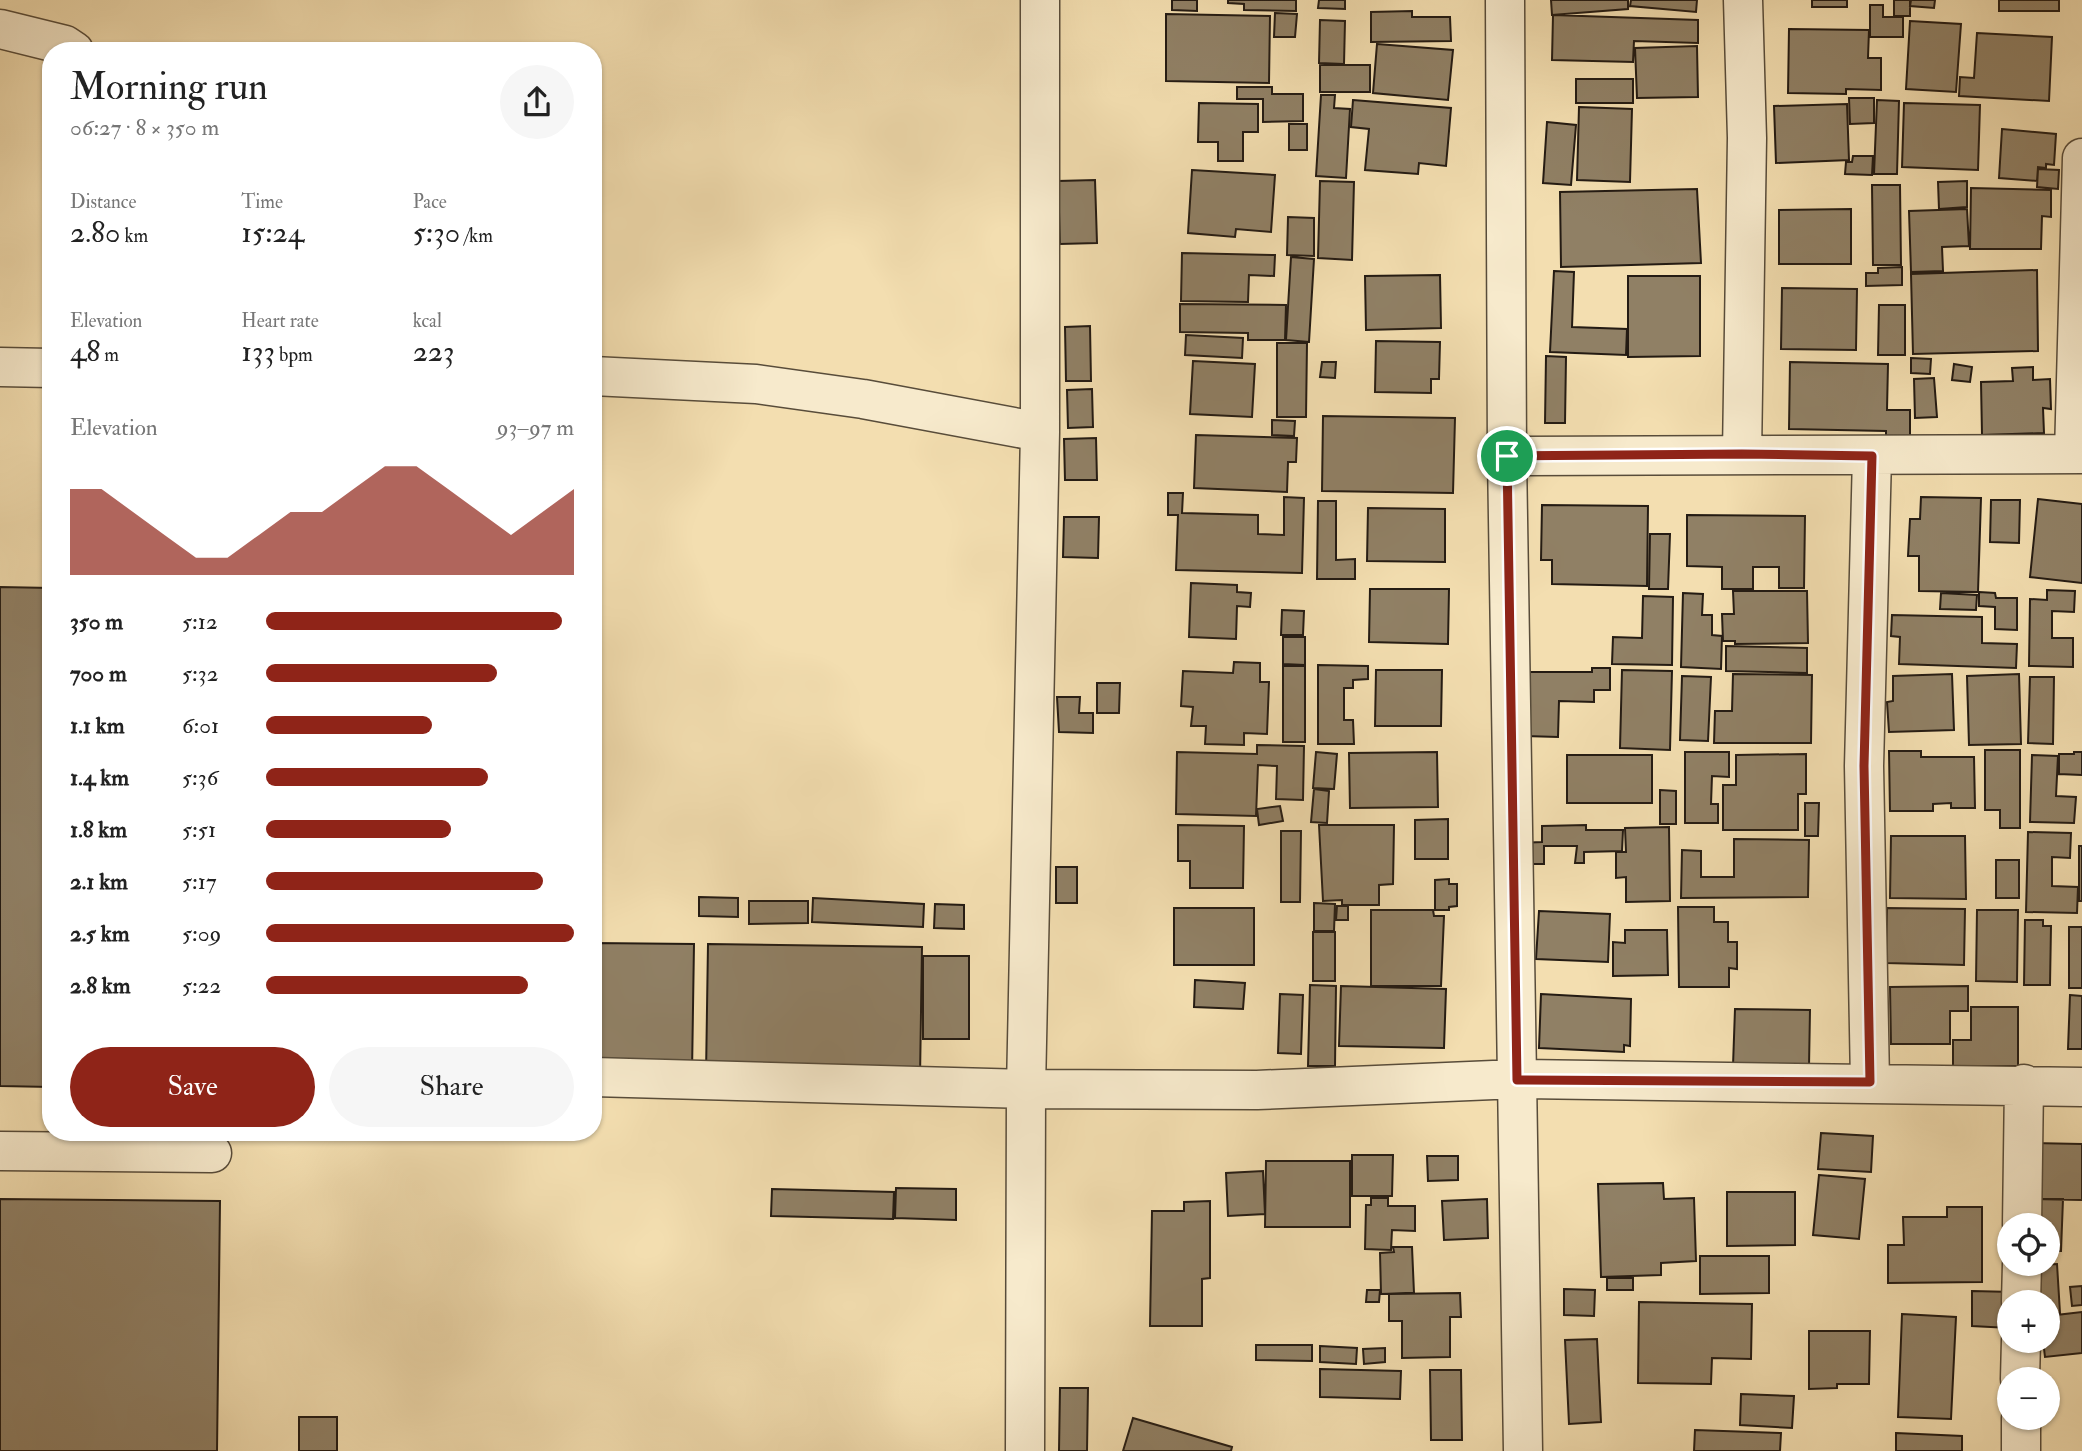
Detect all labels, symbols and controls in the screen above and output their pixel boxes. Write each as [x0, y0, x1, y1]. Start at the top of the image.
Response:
text: Morning run [70, 63, 268, 111]
button: share [500, 65, 574, 139]
text: 06:27 · 8 × 350 m [70, 113, 219, 142]
text: Distance [70, 190, 136, 214]
text: Time [241, 190, 283, 214]
text: Pace [413, 190, 447, 214]
text: 2.80 [70, 214, 121, 251]
text: 15:24 [241, 214, 304, 251]
text: 5:30 [413, 214, 460, 251]
text: km [121, 224, 148, 248]
text: /km [460, 224, 493, 248]
text: Elevation [70, 309, 142, 333]
text: Heart rate [241, 309, 319, 333]
text: kcal [413, 309, 442, 333]
text: 48 [70, 333, 100, 370]
text: 133 [241, 333, 275, 370]
text: 223 [413, 333, 455, 370]
text: m [100, 343, 119, 367]
text: bpm [275, 343, 313, 367]
text: Elevation [70, 413, 158, 442]
text: 93–97 m [497, 413, 574, 442]
pin [1477, 426, 1537, 486]
icon: arrive [1488, 437, 1526, 475]
text: 350 m [70, 607, 123, 636]
text: 5:12 [182, 607, 218, 636]
text: 700 m [70, 659, 127, 688]
text: 5:32 [182, 659, 218, 688]
text: 1.1 km [70, 711, 125, 740]
text: 6:01 [182, 711, 219, 740]
text: 1.4 km [70, 763, 129, 792]
text: 5:36 [182, 763, 218, 792]
text: 1.8 km [70, 815, 127, 844]
text: 5:51 [182, 815, 216, 844]
text: 2.1 km [70, 867, 128, 896]
text: 5:17 [182, 867, 217, 896]
text: 2.5 km [70, 919, 130, 948]
text: 5:09 [182, 919, 221, 948]
text: 2.8 km [70, 971, 131, 1000]
text: 5:22 [182, 971, 221, 1000]
button: Save [70, 1047, 315, 1127]
button: Share [329, 1047, 574, 1127]
map controls [1997, 1213, 2060, 1430]
button: locate [1997, 1213, 2060, 1276]
button: + [1997, 1290, 2060, 1353]
button: − [1997, 1367, 2060, 1430]

